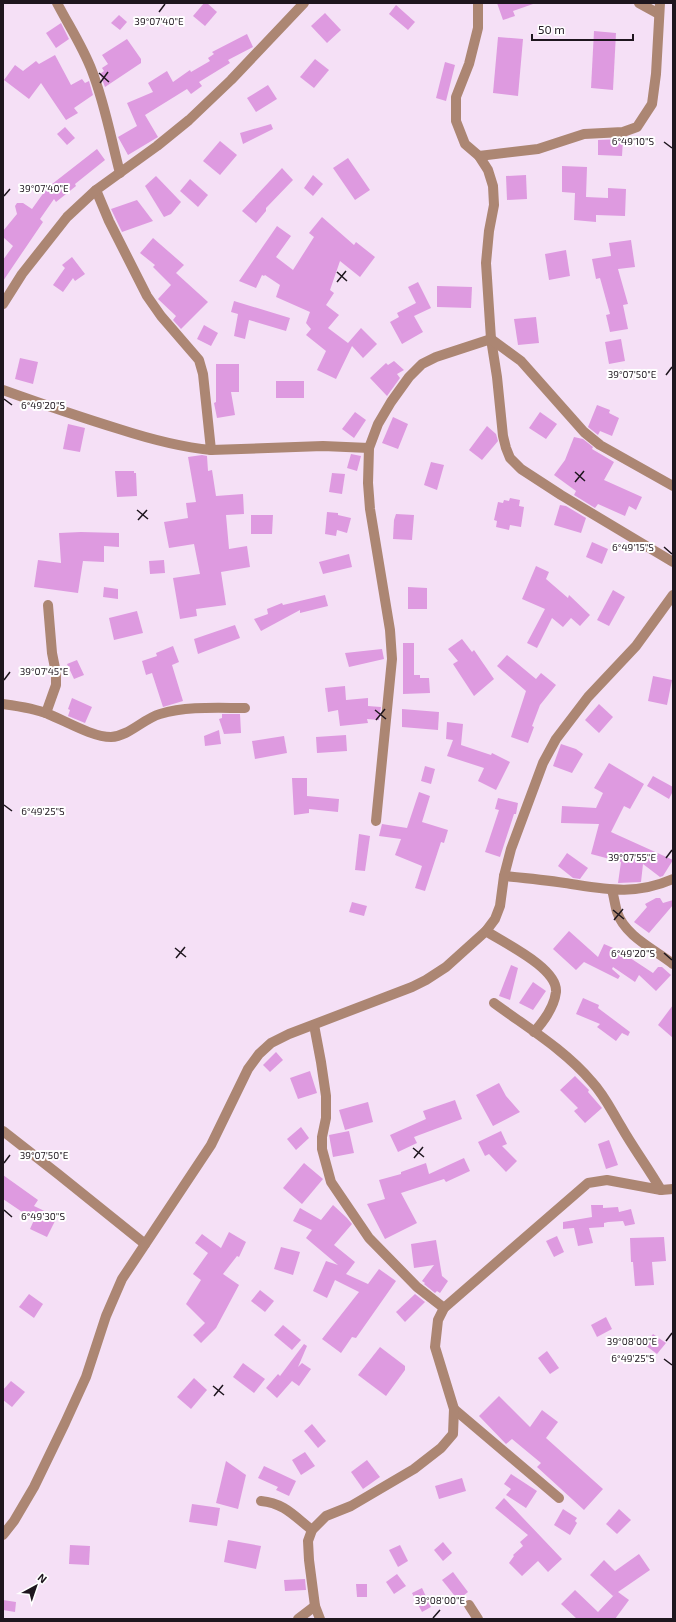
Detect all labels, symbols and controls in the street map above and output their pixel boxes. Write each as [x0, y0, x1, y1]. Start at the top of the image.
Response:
text: 39°07'40"E [134, 15, 184, 27]
scale bar [532, 16, 633, 42]
text: 50 m [538, 22, 565, 36]
text: 6°49'10"S [612, 135, 655, 147]
text: 39°07'40"E [19, 182, 69, 194]
text: 39°07'50"E [608, 368, 657, 380]
text: 6°49'20"S [21, 399, 65, 411]
text: 6°49'15"S [612, 541, 654, 553]
text: 39°07'45"E [20, 665, 69, 677]
text: 6°49'25"S [21, 805, 65, 817]
text: 39°07'55"E [608, 851, 656, 863]
text: 6°49'20"S [611, 947, 655, 959]
text: 39°07'50"E [20, 1149, 69, 1161]
text: 6°49'30"S [21, 1210, 65, 1222]
text: 39°08'00"E [607, 1335, 658, 1347]
text: 6°49'25"S [611, 1352, 655, 1364]
north arrow [16, 1566, 56, 1606]
text: N [36, 1570, 50, 1586]
text: 39°08'00"E [415, 1594, 466, 1606]

